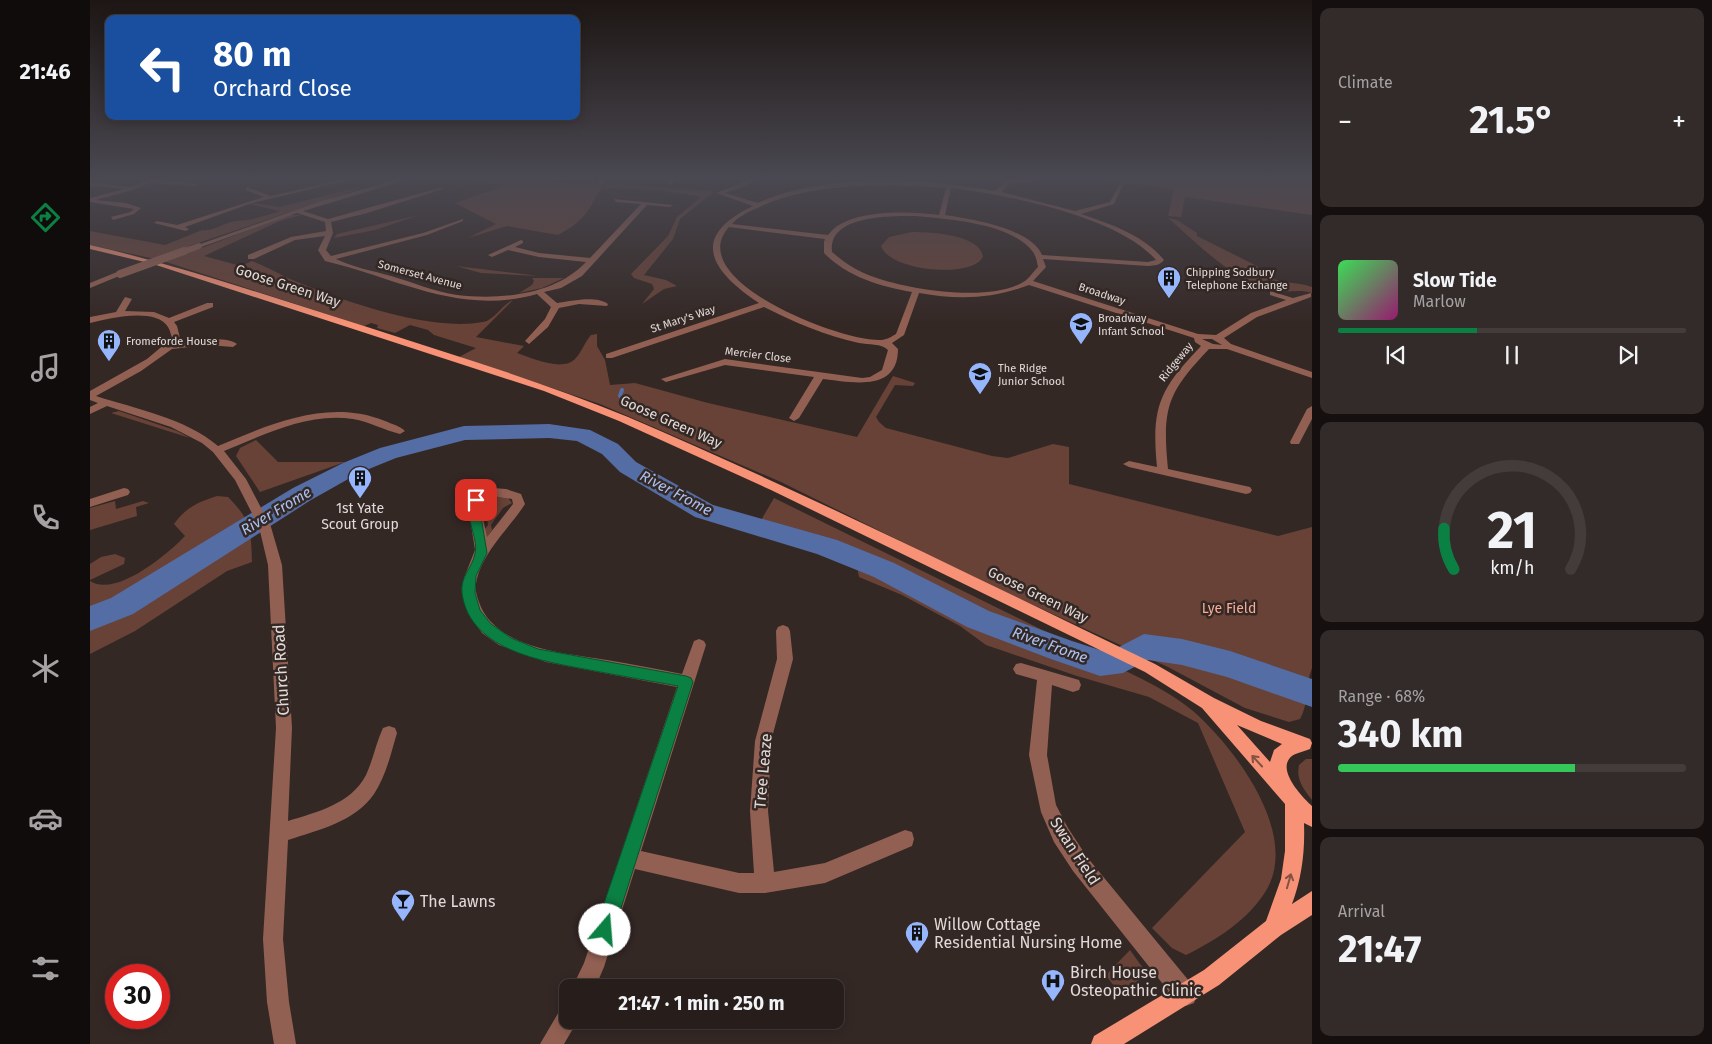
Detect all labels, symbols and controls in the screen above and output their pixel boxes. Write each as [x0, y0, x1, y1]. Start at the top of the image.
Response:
text: 80 m [213, 33, 292, 75]
icon: left [130, 35, 195, 100]
text: 21:46 [19, 58, 71, 85]
text: Climate [1338, 73, 1393, 92]
text: Orchard Close [213, 75, 352, 102]
text: 21.5° [1469, 97, 1555, 143]
text: − [1338, 105, 1352, 138]
text: + [1672, 105, 1686, 138]
icon: directions [28, 200, 63, 235]
street label: Somerset Avenue [377, 258, 463, 292]
street label: Goose Green Way [233, 261, 343, 311]
building icon: Chipping Sodbury Telephone Exchange [1156, 265, 1182, 299]
place label: Chipping Sodbury Telephone Exchange [1186, 266, 1288, 292]
text: Slow Tide [1413, 269, 1497, 292]
street label: Broadway [1077, 280, 1128, 308]
text: Marlow [1413, 292, 1466, 311]
street label: St Mary's Way [649, 302, 718, 336]
school or university icon: Broadway Infant School [1068, 311, 1094, 345]
place label: Broadway Infant School [1098, 312, 1164, 338]
building icon: Fromeforde House [96, 328, 122, 362]
place label: Fromeforde House [126, 335, 218, 348]
street label: Ridgeway [1156, 339, 1196, 384]
icon: previous [1382, 341, 1410, 369]
icon: pause [1498, 341, 1526, 369]
icon: next [1614, 341, 1642, 369]
street label: Mercier Close [724, 344, 792, 366]
icon: music [28, 350, 63, 385]
school or university icon: The Ridge Junior School [967, 361, 993, 395]
place label: The Ridge Junior School [998, 362, 1065, 388]
street label: Goose Green Way [618, 392, 725, 452]
building icon: 1st Yate Scout Group [347, 465, 373, 499]
water label: River Frome [637, 467, 715, 520]
pin [455, 479, 497, 521]
water label: River Frome [238, 483, 315, 539]
icon: arrive [462, 486, 490, 514]
text: 21 [1487, 499, 1537, 562]
icon: phone [28, 500, 63, 535]
place label: 1st Yate Scout Group [321, 500, 399, 533]
text: km/h [1490, 557, 1534, 579]
street label: Goose Green Way [985, 563, 1091, 627]
park label: Lye Field [1202, 600, 1256, 617]
water label: River Frome [1010, 623, 1090, 667]
street label: Church Road [269, 624, 293, 716]
icon: climate [28, 651, 63, 686]
text: Range · 68% [1338, 687, 1425, 706]
text: 340 km [1338, 711, 1463, 757]
street label: Tree Leaze [750, 733, 776, 809]
one-way arrow [1251, 755, 1263, 768]
icon: car [28, 801, 63, 836]
street label: Swan Field [1046, 814, 1104, 888]
one-way arrow [1285, 874, 1294, 890]
bar icon: The Lawns [390, 888, 416, 922]
place label: The Lawns [420, 892, 495, 911]
text: Arrival [1338, 902, 1385, 921]
position arrow [578, 903, 630, 955]
place label: Willow Cottage Residential Nursing Home [934, 915, 1122, 952]
building icon: Willow Cottage Residential Nursing Home [904, 920, 930, 954]
text: 21:47 [1338, 926, 1422, 972]
icon: filters [28, 951, 63, 986]
place label: Birch House Osteopathic Clinic [1070, 963, 1202, 1000]
speed limit sign: 30 [105, 964, 170, 1029]
hospital icon: Birch House Osteopathic Clinic [1040, 968, 1066, 1002]
text: 21:47 · 1 min · 250 m [618, 992, 785, 1015]

